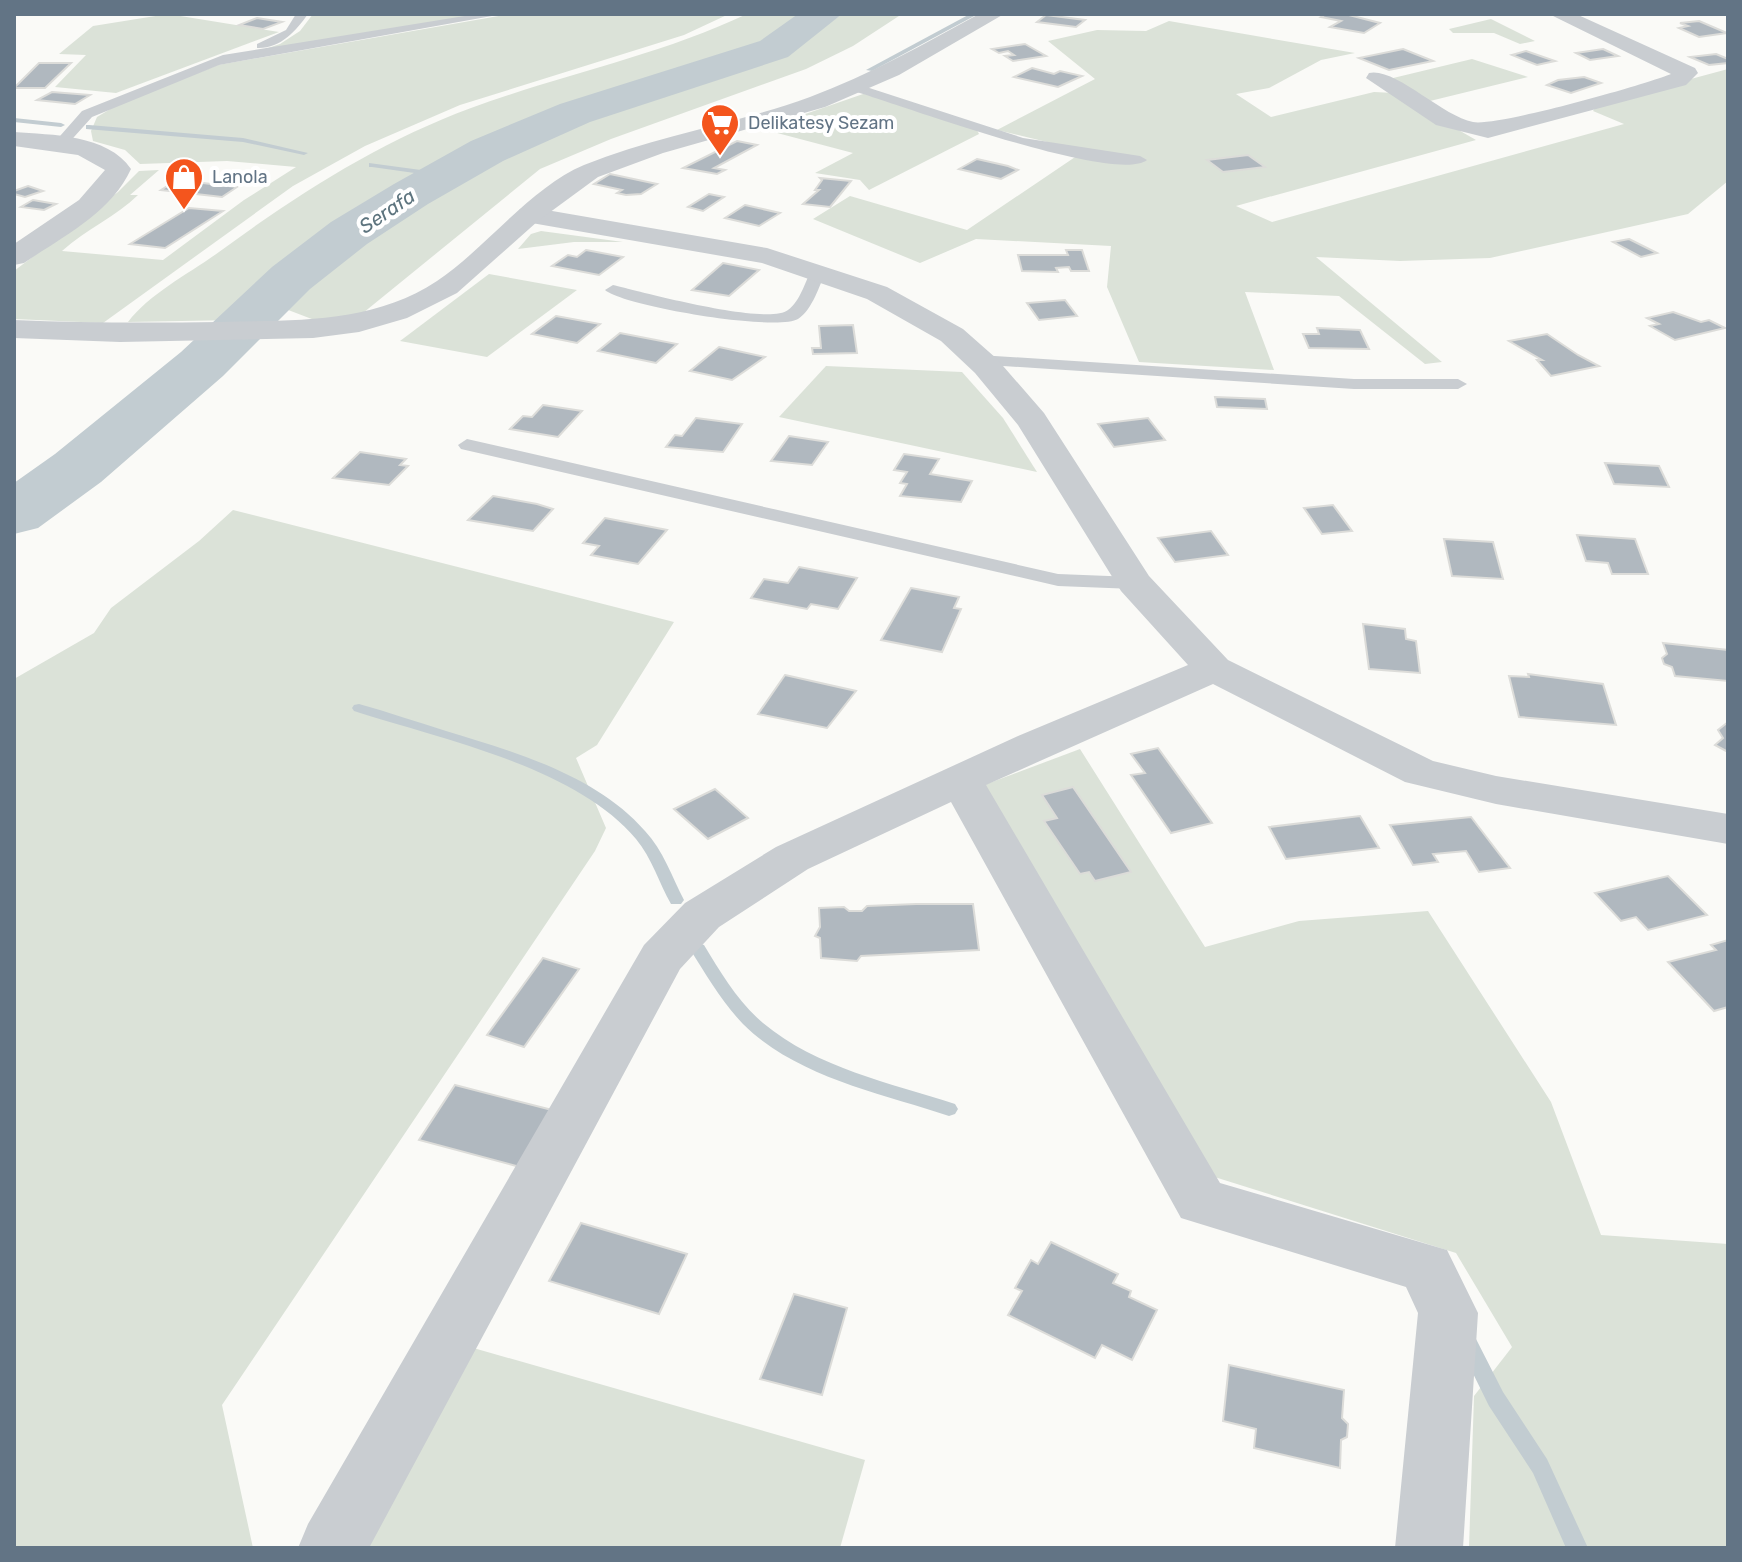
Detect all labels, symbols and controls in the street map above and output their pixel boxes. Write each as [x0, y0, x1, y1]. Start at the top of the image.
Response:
supermarket icon: Delikatesy Sezam [699, 102, 741, 157]
place label: Delikatesy Sezam [748, 112, 894, 134]
shop icon: Lanola [163, 156, 205, 211]
place label: Lanola [212, 166, 268, 188]
water label: Serafa [354, 183, 420, 238]

